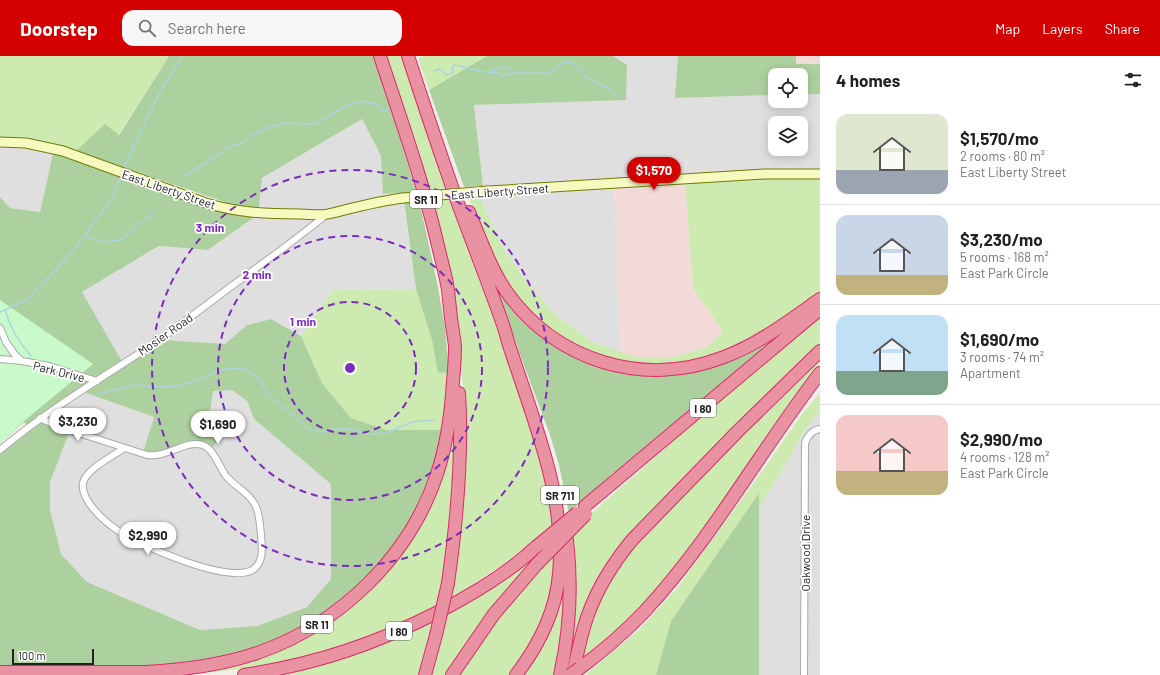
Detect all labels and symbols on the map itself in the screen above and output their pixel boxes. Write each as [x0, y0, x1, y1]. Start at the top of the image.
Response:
pin: $1,570 [621, 157, 687, 191]
street label: East Liberty Street [120, 166, 218, 212]
street label: East Liberty Street [450, 181, 550, 201]
road number: SR 11 [410, 190, 442, 208]
text: 3 min [196, 220, 224, 234]
text: 2 min [243, 267, 271, 281]
street label: Mosier Road [135, 310, 195, 358]
text: 1 min [290, 314, 316, 328]
street label: Park Drive [32, 358, 86, 384]
centre of rings [343, 361, 357, 375]
road number: I 80 [690, 399, 716, 417]
pin: $3,230 [45, 408, 111, 442]
pin: $1,690 [185, 411, 251, 445]
road number: SR 711 [541, 486, 579, 504]
street label: Oakwood Drive [798, 515, 812, 591]
pin: $2,990 [115, 522, 181, 556]
road number: SR 11 [301, 615, 333, 633]
road number: I 80 [386, 622, 412, 640]
scale bar [12, 647, 94, 666]

